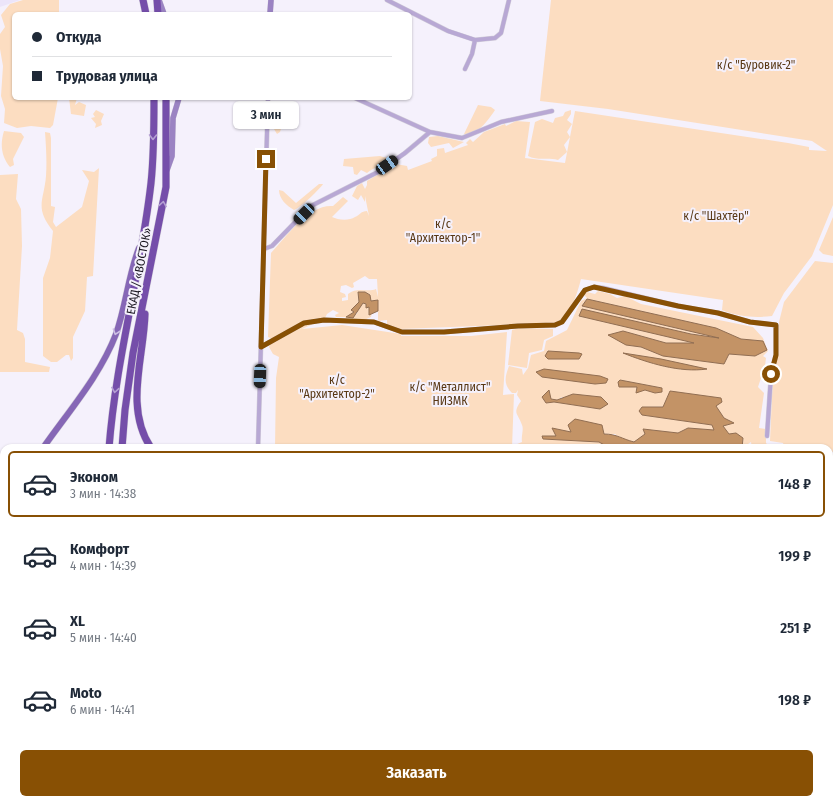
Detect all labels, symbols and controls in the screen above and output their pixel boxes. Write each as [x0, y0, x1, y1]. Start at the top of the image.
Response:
text: Откуда [56, 28, 101, 46]
park label: к/с "Буровик-2" [717, 58, 795, 72]
text: Трудовая улица [56, 67, 158, 85]
callout: 3 мин [233, 101, 299, 129]
text: 3 мин [251, 107, 281, 122]
one-way arrow [149, 134, 158, 140]
route end [257, 150, 275, 168]
car [374, 153, 400, 177]
one-way arrow [158, 201, 167, 207]
car [291, 201, 317, 227]
park label: к/с "Шахтёр" [683, 209, 749, 223]
park label: к/с "Архитектор-1" [406, 217, 480, 245]
street label: ЕКАД / «ВОСТОК» [124, 226, 154, 316]
one-way arrow [112, 329, 121, 336]
car [254, 364, 266, 388]
route start [762, 365, 780, 383]
park label: к/с "Архитектор-2" [299, 373, 375, 401]
park label: к/с "Металлист" НИЗМК [409, 380, 491, 408]
one-way arrow [111, 387, 119, 393]
icon: car [22, 466, 58, 502]
text: Эконом [70, 468, 118, 486]
text: 148 ₽ [778, 475, 811, 493]
text: 3 мин · 14:38 [70, 486, 136, 501]
icon: car [22, 538, 58, 574]
text: Комфорт [70, 540, 129, 558]
text: 199 ₽ [778, 547, 811, 565]
text: 4 мин · 14:39 [70, 558, 136, 573]
icon: car [22, 610, 58, 646]
text: XL [70, 612, 85, 630]
text: 251 ₽ [780, 619, 811, 637]
text: 5 мин · 14:40 [70, 630, 137, 645]
icon: car [22, 682, 58, 718]
text: Moto [70, 684, 102, 702]
text: 198 ₽ [778, 691, 811, 709]
text: 6 мин · 14:41 [70, 702, 135, 717]
button: Заказать [20, 750, 813, 796]

